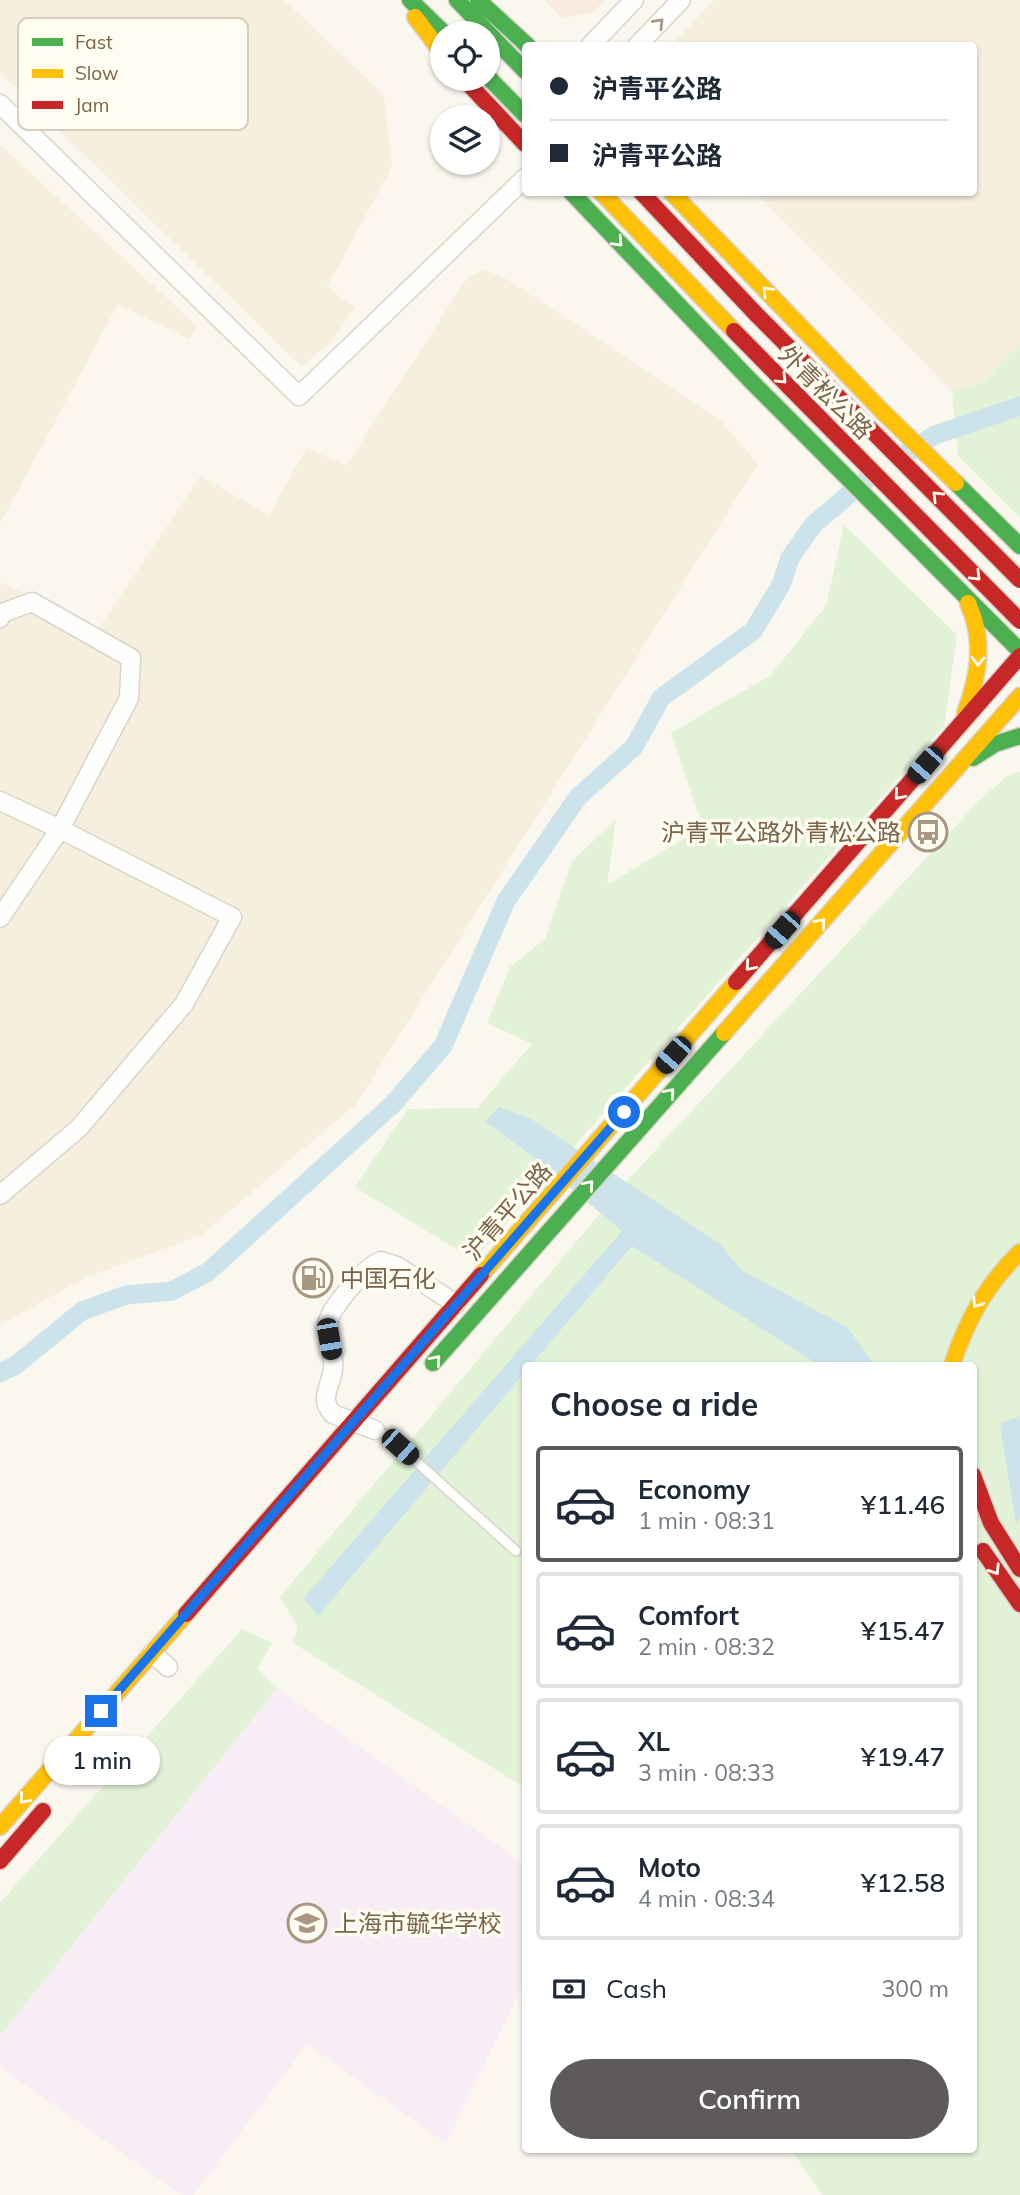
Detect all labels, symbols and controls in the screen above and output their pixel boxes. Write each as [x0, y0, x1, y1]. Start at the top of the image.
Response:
legend [18, 18, 248, 130]
one-way arrow [651, 18, 664, 31]
map controls [430, 21, 500, 175]
button: locate [430, 21, 500, 91]
text: Fast [75, 30, 113, 54]
text: Slow [75, 61, 119, 85]
text: 沪青平公路 [592, 72, 722, 105]
text: Jam [75, 93, 109, 117]
button: layers [430, 105, 500, 175]
text: 沪青平公路 [592, 139, 722, 172]
one-way arrow [609, 234, 622, 247]
one-way arrow [762, 287, 775, 300]
street label: 外青松公路 [773, 339, 879, 445]
one-way arrow [773, 371, 786, 384]
one-way arrow [933, 492, 946, 505]
one-way arrow [967, 568, 980, 581]
one-way arrow [970, 656, 985, 667]
car [904, 742, 947, 788]
one-way arrow [895, 786, 907, 799]
bus stop icon: 沪青平公路外青松公路 [907, 811, 949, 853]
place label: 沪青平公路外青松公路 [661, 817, 901, 847]
car [761, 907, 804, 953]
one-way arrow [812, 918, 825, 931]
one-way arrow [746, 958, 758, 971]
car [652, 1032, 695, 1078]
one-way arrow [662, 1088, 674, 1101]
route start [608, 1096, 640, 1128]
street label: 沪青平公路 [456, 1156, 558, 1266]
one-way arrow [581, 1181, 593, 1194]
fuel station icon: 中国石化 [292, 1257, 334, 1299]
place label: 中国石化 [340, 1263, 436, 1293]
one-way arrow [973, 1295, 985, 1308]
car [316, 1316, 343, 1362]
one-way arrow [428, 1355, 440, 1368]
text: Choose a ride [550, 1384, 758, 1424]
car [378, 1425, 423, 1469]
icon: car [554, 1473, 617, 1536]
text: Economy [638, 1473, 750, 1506]
text: ¥11.46 [861, 1488, 945, 1521]
text: 1 min · 08:31 [638, 1506, 775, 1535]
one-way arrow [987, 1562, 1000, 1575]
icon: car [554, 1599, 617, 1662]
text: Comfort [638, 1599, 739, 1632]
text: ¥15.47 [861, 1614, 945, 1647]
text: 2 min · 08:32 [638, 1632, 775, 1661]
route end [85, 1695, 117, 1727]
icon: car [554, 1725, 617, 1788]
text: XL [638, 1725, 670, 1758]
callout: 1 min [43, 1736, 159, 1784]
text: ¥19.47 [861, 1740, 945, 1773]
text: 1 min [72, 1746, 132, 1775]
text: 3 min · 08:33 [638, 1758, 775, 1787]
one-way arrow [20, 1791, 32, 1804]
icon: car [554, 1851, 617, 1914]
text: Moto [638, 1851, 701, 1884]
text: ¥12.58 [861, 1866, 945, 1899]
text: 4 min · 08:34 [638, 1884, 775, 1913]
school or university icon: 上海市毓华学校 [286, 1902, 328, 1944]
place label: 上海市毓华学校 [334, 1908, 502, 1938]
icon: cash [550, 1970, 588, 2008]
text: Cash [606, 1972, 667, 2005]
text: 300 m [881, 1974, 949, 2003]
button: Confirm [550, 2059, 949, 2139]

